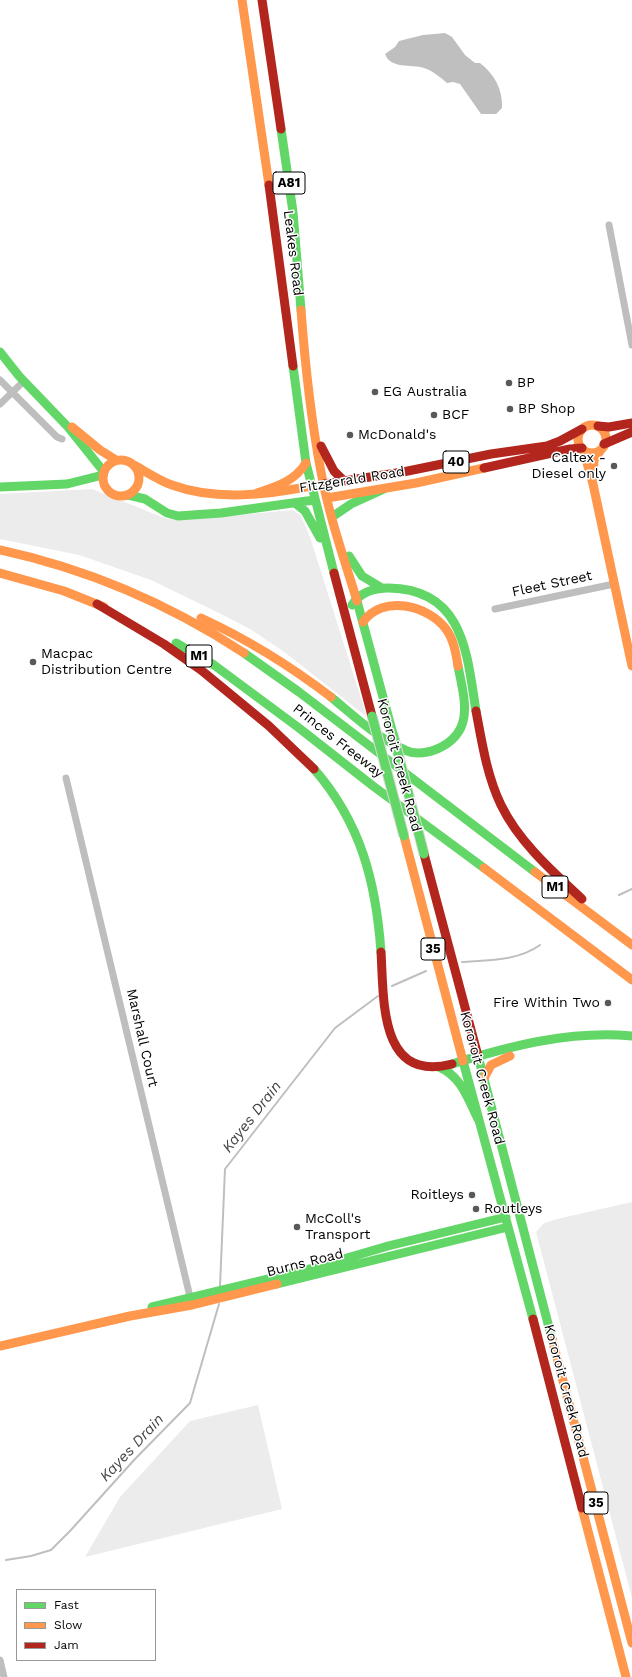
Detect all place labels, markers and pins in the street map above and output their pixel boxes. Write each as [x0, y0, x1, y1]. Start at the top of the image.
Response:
place label: BP [517, 375, 535, 391]
marker: BP [504, 378, 514, 388]
place label: EG Australia [383, 384, 467, 400]
marker: EG Australia [370, 387, 380, 397]
place label: BP Shop [518, 401, 575, 417]
marker: BP Shop [505, 404, 515, 414]
place label: BCF [442, 407, 469, 423]
marker: BCF [429, 410, 439, 420]
place label: McDonald's [358, 427, 436, 443]
marker: McDonald's [345, 430, 355, 440]
place label: Caltex - Diesel only [531, 450, 606, 482]
marker: Caltex - Diesel only [609, 461, 619, 471]
place label: Macpac Distribution Centre [41, 646, 172, 678]
marker: Macpac Distribution Centre [28, 657, 38, 667]
place label: Fire Within Two [493, 995, 600, 1011]
marker: Fire Within Two [603, 998, 613, 1008]
place label: Roitleys [410, 1187, 464, 1203]
marker: Roitleys [467, 1190, 477, 1200]
place label: Routleys [484, 1201, 542, 1217]
marker: Routleys [471, 1204, 481, 1214]
place label: McColl's Transport [305, 1211, 370, 1244]
marker: McColl's Transport [292, 1222, 302, 1232]

